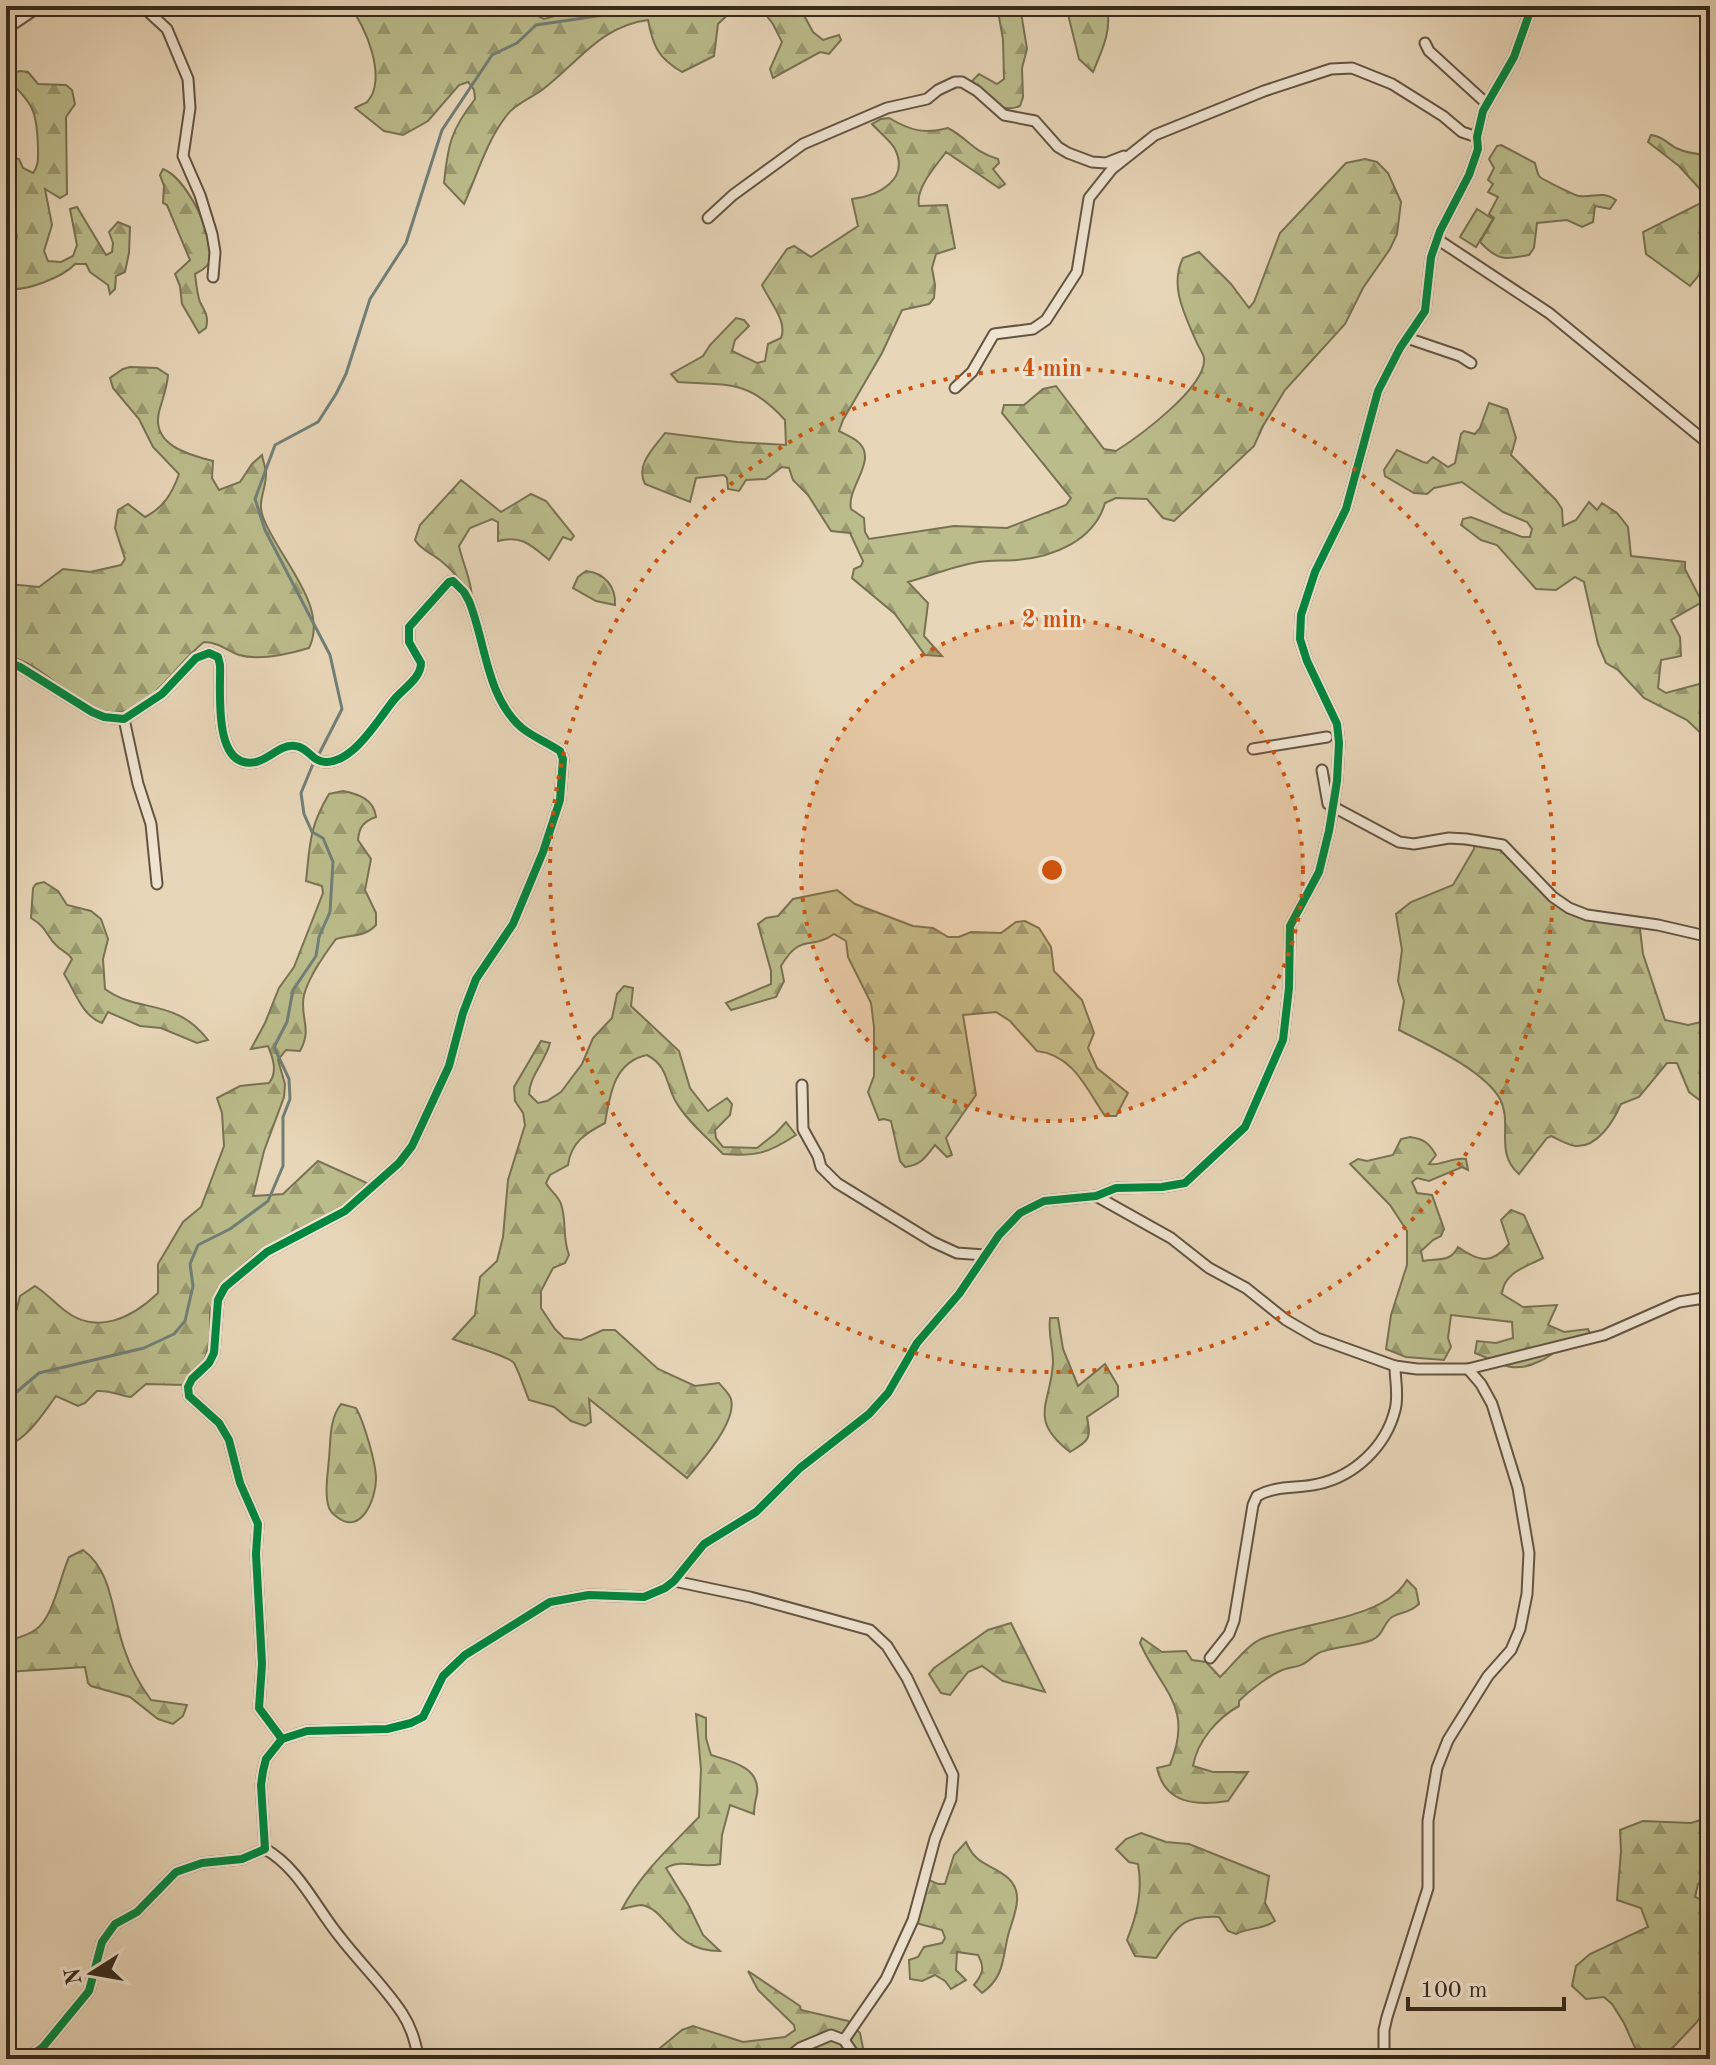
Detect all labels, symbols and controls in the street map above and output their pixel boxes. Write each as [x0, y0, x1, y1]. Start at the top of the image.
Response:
text: 4 min [1022, 358, 1082, 382]
text: 2 min [1022, 609, 1082, 633]
centre of rings [1038, 856, 1066, 884]
north arrow [52, 1933, 132, 2013]
scale bar [1408, 1961, 1564, 2011]
text: N [62, 1966, 87, 1987]
text: 100 m [1420, 1979, 1488, 2003]

